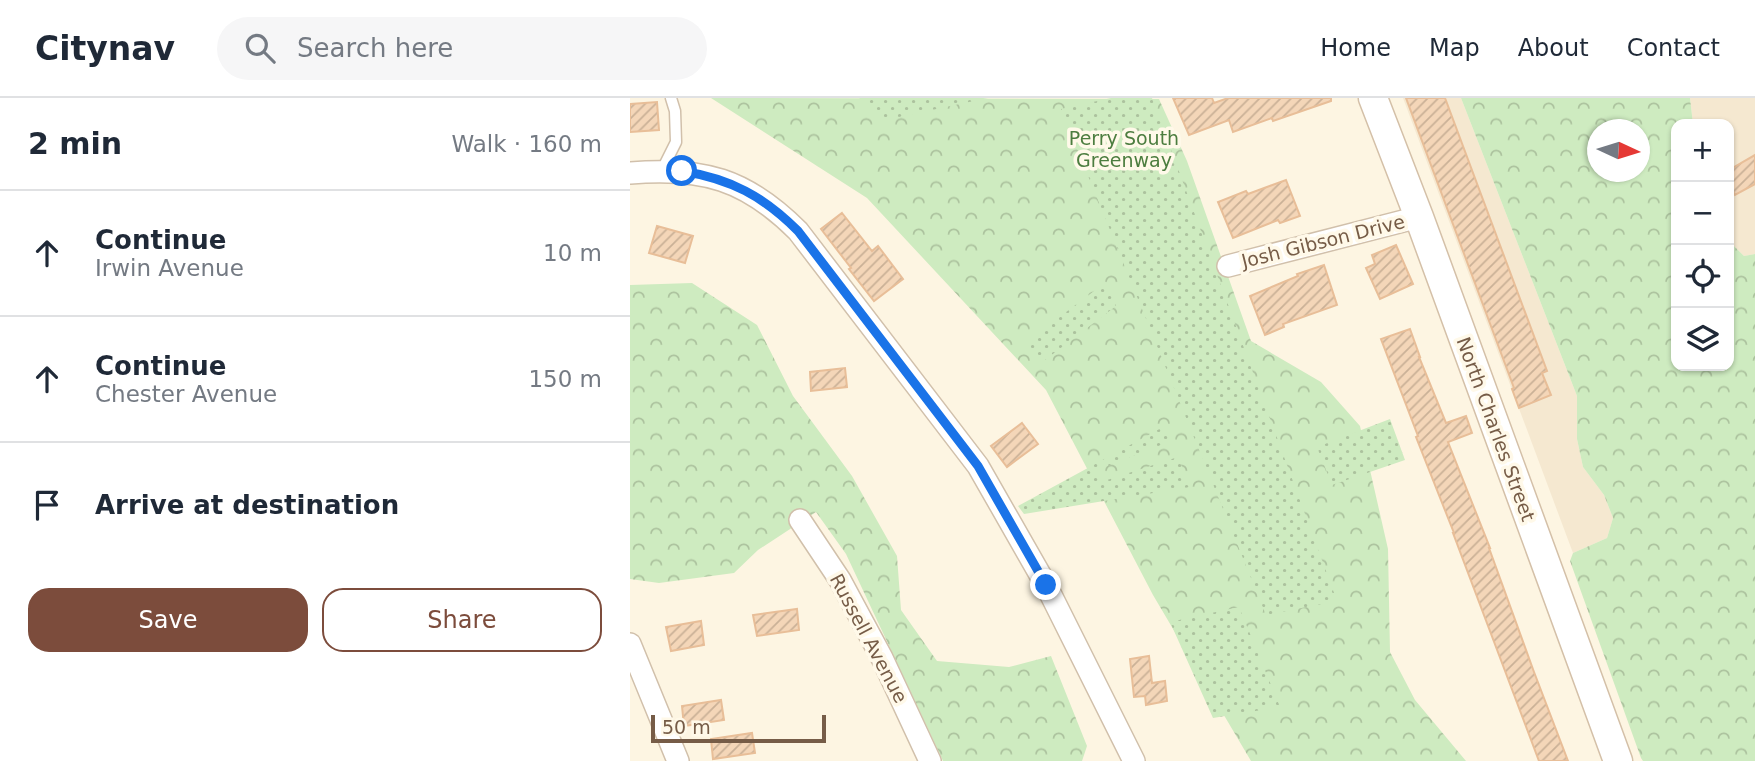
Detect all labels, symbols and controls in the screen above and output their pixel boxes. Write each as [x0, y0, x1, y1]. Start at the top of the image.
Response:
search box [217, 17, 707, 80]
text: Citynav [35, 29, 175, 68]
icon: search [241, 29, 279, 67]
text: Search here [297, 33, 453, 63]
text: Home [1320, 34, 1391, 62]
text: Map [1429, 34, 1480, 62]
text: About [1518, 34, 1589, 62]
text: Contact [1627, 34, 1720, 62]
north arrow [1587, 119, 1650, 182]
map controls [1671, 119, 1734, 371]
button: + [1671, 119, 1734, 182]
text: 2 min [28, 126, 122, 161]
park label: Perry South Greenway [1069, 127, 1179, 171]
text: Walk · 160 m [451, 131, 602, 157]
route start [666, 155, 697, 186]
button: − [1671, 182, 1734, 245]
street label: Josh Gibson Drive [1238, 210, 1407, 272]
text: Continue [95, 225, 226, 255]
icon: ahead [28, 234, 66, 272]
text: 10 m [543, 240, 602, 266]
button: locate [1671, 245, 1734, 308]
text: Irwin Avenue [95, 255, 244, 281]
button: layers [1671, 308, 1734, 371]
street label: North Charles Street [1452, 334, 1540, 524]
text: Continue [95, 351, 226, 381]
icon: ahead [28, 360, 66, 398]
text: 150 m [528, 366, 602, 392]
text: Chester Avenue [95, 381, 277, 407]
icon: arrive [28, 486, 66, 524]
text: Arrive at destination [95, 490, 399, 520]
route end [1030, 569, 1061, 600]
street label: Russell Avenue [826, 570, 912, 706]
button: Save [28, 588, 308, 652]
button: Share [322, 588, 602, 652]
scale bar [651, 712, 826, 744]
text: 50 m [662, 716, 711, 738]

